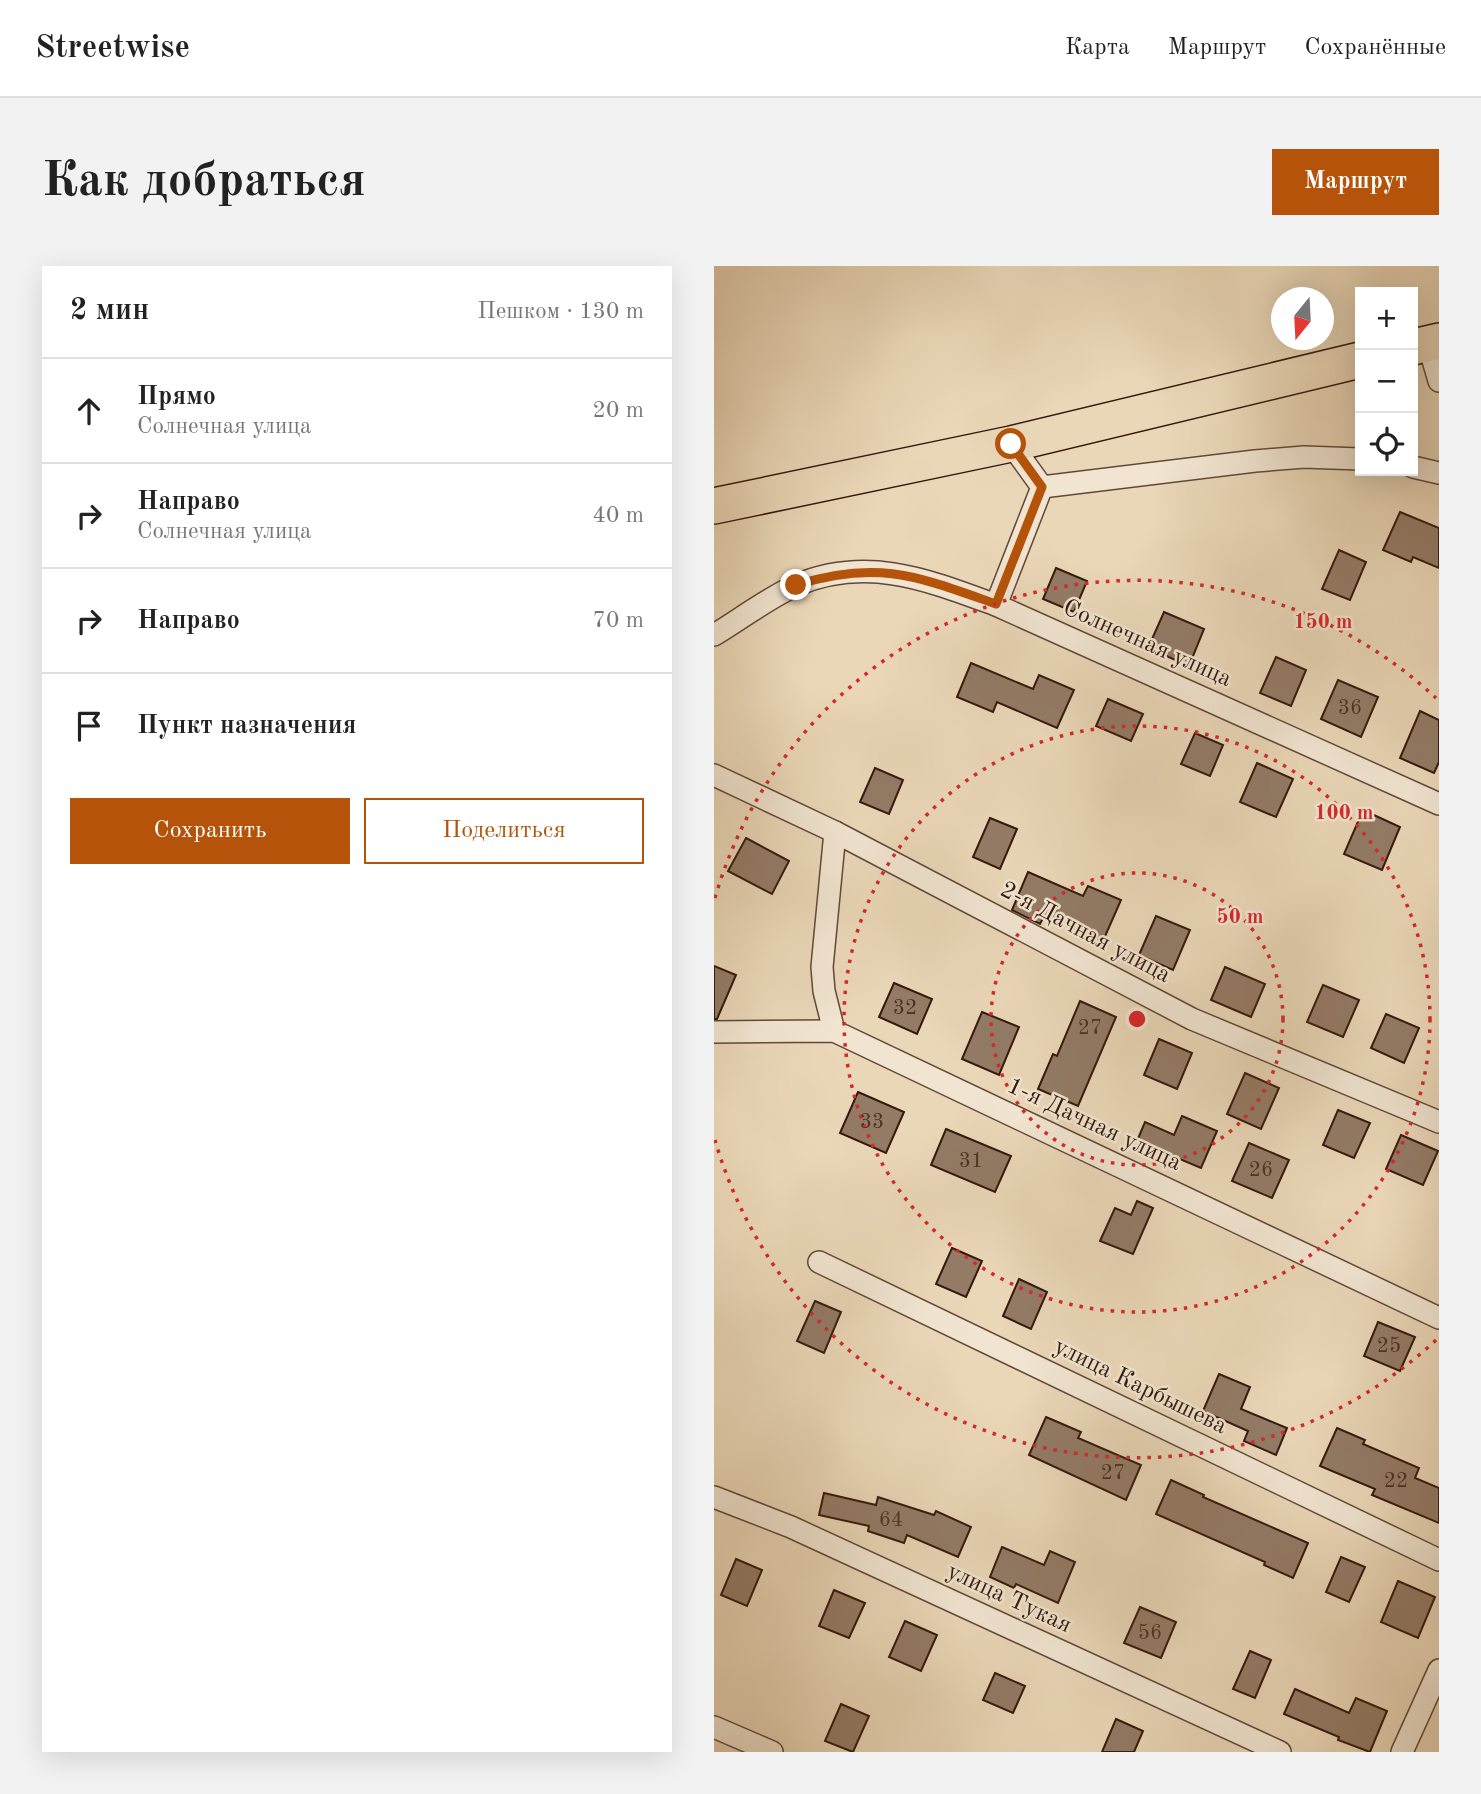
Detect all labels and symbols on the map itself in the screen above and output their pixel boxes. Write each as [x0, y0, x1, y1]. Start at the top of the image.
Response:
north arrow [1271, 287, 1334, 350]
route start [995, 428, 1026, 459]
route end [780, 569, 811, 600]
street label: Солнечная улица [1059, 596, 1235, 692]
text: 150 m [1293, 612, 1353, 633]
house number: 36 [1338, 698, 1362, 719]
text: 100 m [1314, 803, 1374, 824]
street label: 2-я Дачная улица [996, 878, 1174, 988]
text: 50 m [1216, 907, 1264, 928]
house number: 32 [893, 998, 917, 1019]
centre of rings [1125, 1007, 1149, 1031]
house number: 27 [1078, 1018, 1102, 1039]
street label: 1-я Дачная улица [1003, 1074, 1185, 1176]
house number: 33 [860, 1112, 884, 1133]
house number: 31 [959, 1151, 983, 1172]
house number: 26 [1249, 1160, 1273, 1181]
street label: улица Карбышева [1050, 1335, 1230, 1439]
house number: 25 [1377, 1336, 1401, 1357]
house number: 27 [1101, 1463, 1125, 1484]
house number: 22 [1384, 1471, 1408, 1492]
house number: 64 [879, 1510, 903, 1531]
street label: улица Тукая [943, 1560, 1075, 1638]
house number: 56 [1138, 1623, 1162, 1644]

